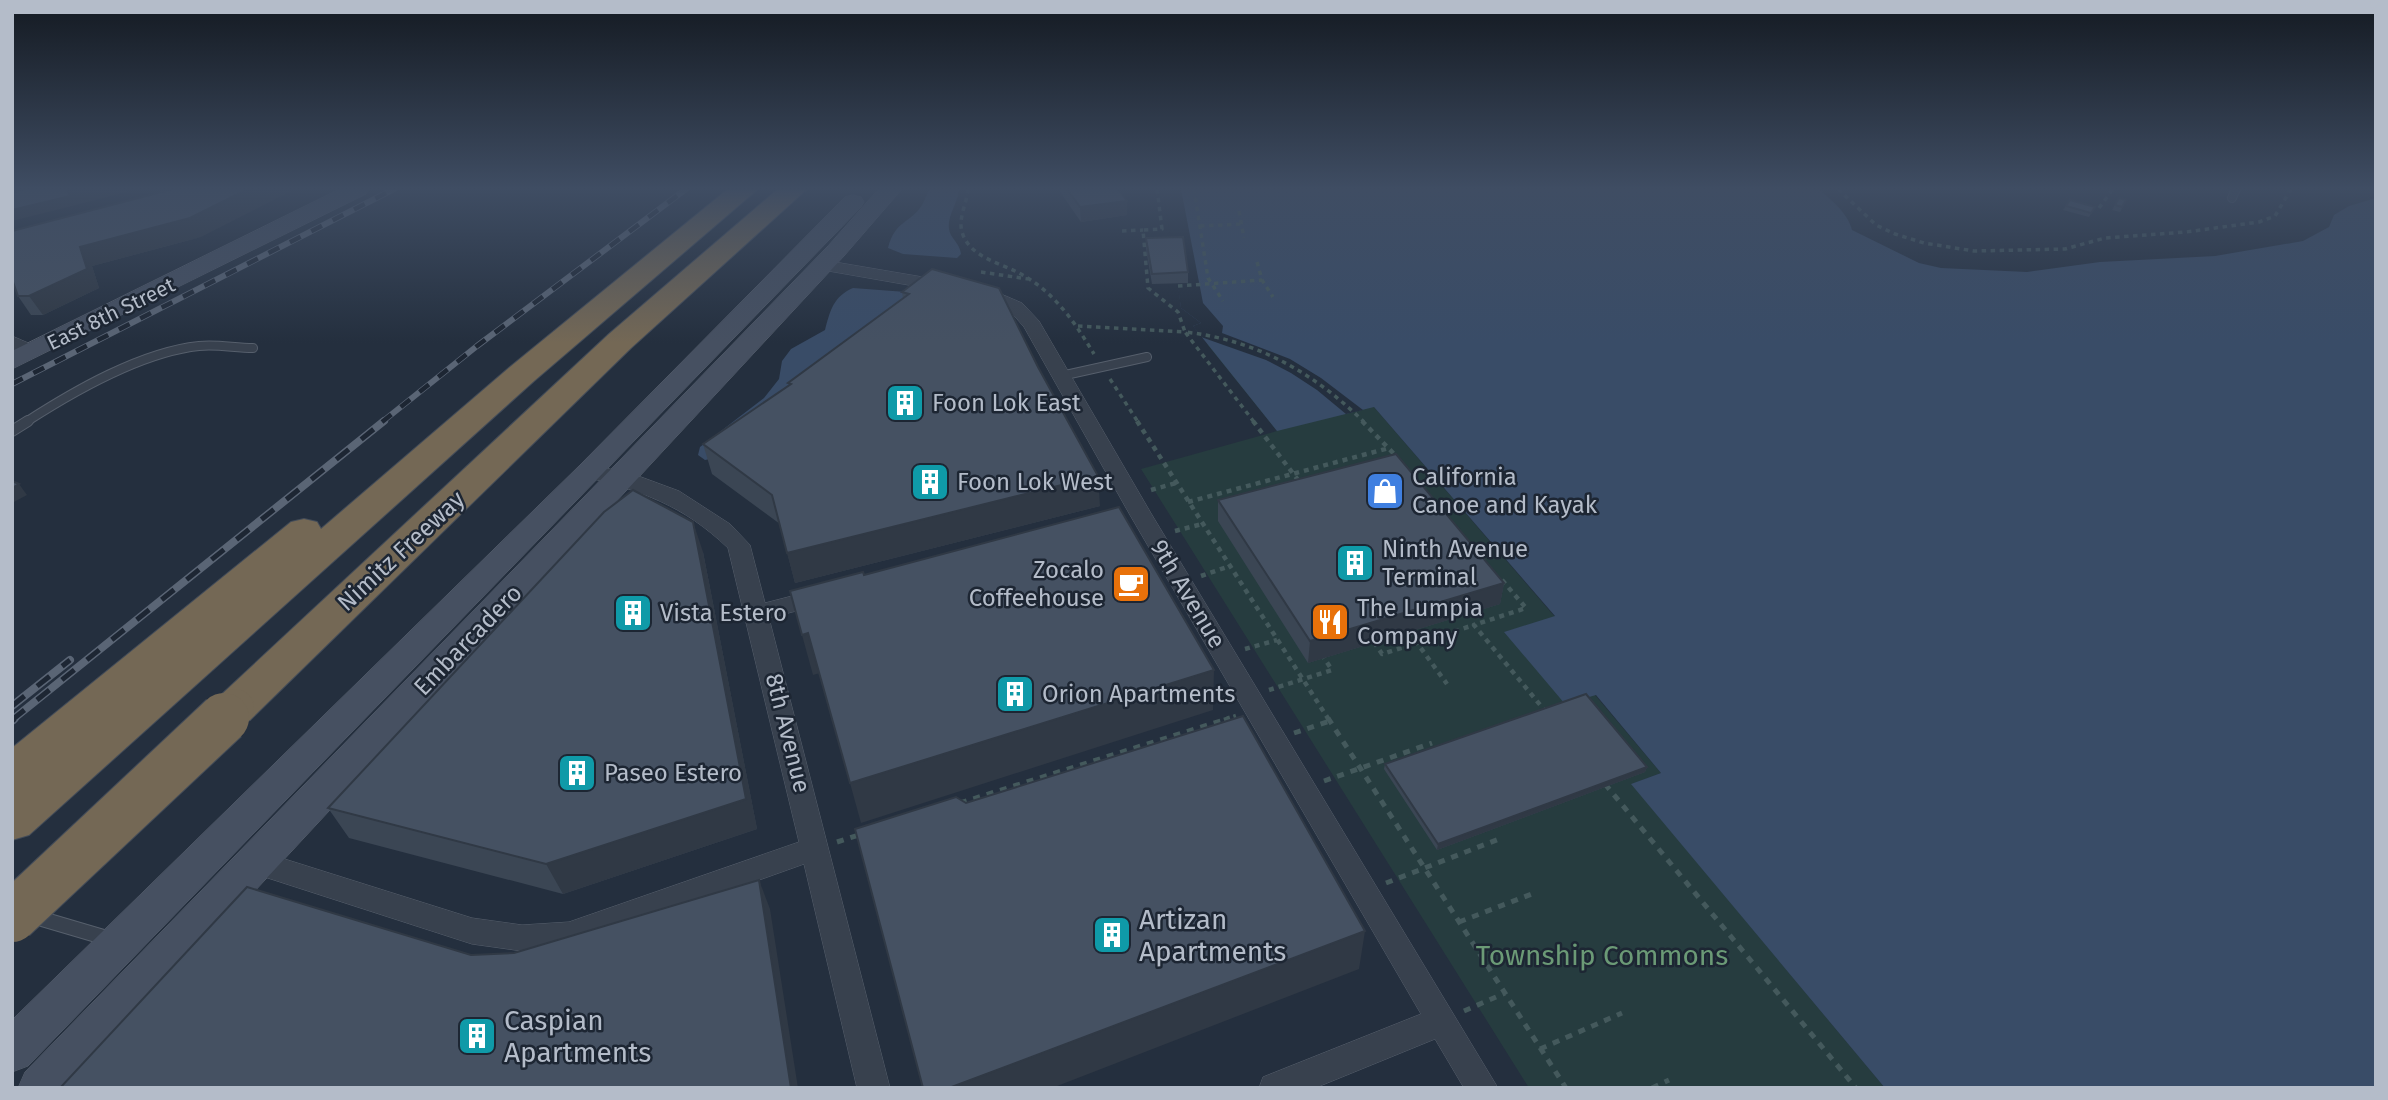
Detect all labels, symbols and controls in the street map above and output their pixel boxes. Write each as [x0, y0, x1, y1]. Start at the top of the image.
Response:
street label: East 8th Street [43, 272, 180, 356]
building icon: Foon Lok East [884, 382, 926, 424]
place label: Foon Lok East [932, 389, 1081, 417]
building icon: Foon Lok West [909, 461, 951, 503]
place label: California Canoe and Kayak [1412, 463, 1598, 519]
place label: Foon Lok West [957, 468, 1113, 496]
shop icon: California Canoe and Kayak [1364, 470, 1406, 512]
street label: Nimitz Freeway [332, 485, 470, 617]
street label: 9th Avenue [1145, 535, 1231, 653]
place label: Ninth Avenue Terminal [1382, 535, 1528, 591]
building icon: Ninth Avenue Terminal [1334, 542, 1376, 584]
place label: Zocalo Coffeehouse [969, 556, 1104, 612]
cafe icon: Zocalo Coffeehouse [1110, 563, 1152, 605]
street label: Embarcadero [408, 579, 528, 701]
building icon: Vista Estero [612, 592, 654, 634]
place label: The Lumpia Company [1357, 594, 1483, 650]
place label: Vista Estero [660, 599, 787, 627]
restaurant icon: The Lumpia Company [1309, 601, 1351, 643]
street label: 8th Avenue [760, 670, 816, 796]
building icon: Orion Apartments [994, 673, 1036, 715]
place label: Orion Apartments [1042, 680, 1235, 708]
building icon: Paseo Estero [556, 752, 598, 794]
place label: Paseo Estero [604, 759, 742, 787]
place label: Artizan Apartments [1139, 903, 1286, 968]
building icon: Artizan Apartments [1091, 914, 1133, 956]
park label: Township Commons [1476, 939, 1728, 972]
place label: Caspian Apartments [504, 1004, 651, 1069]
building icon: Caspian Apartments [456, 1015, 498, 1057]

